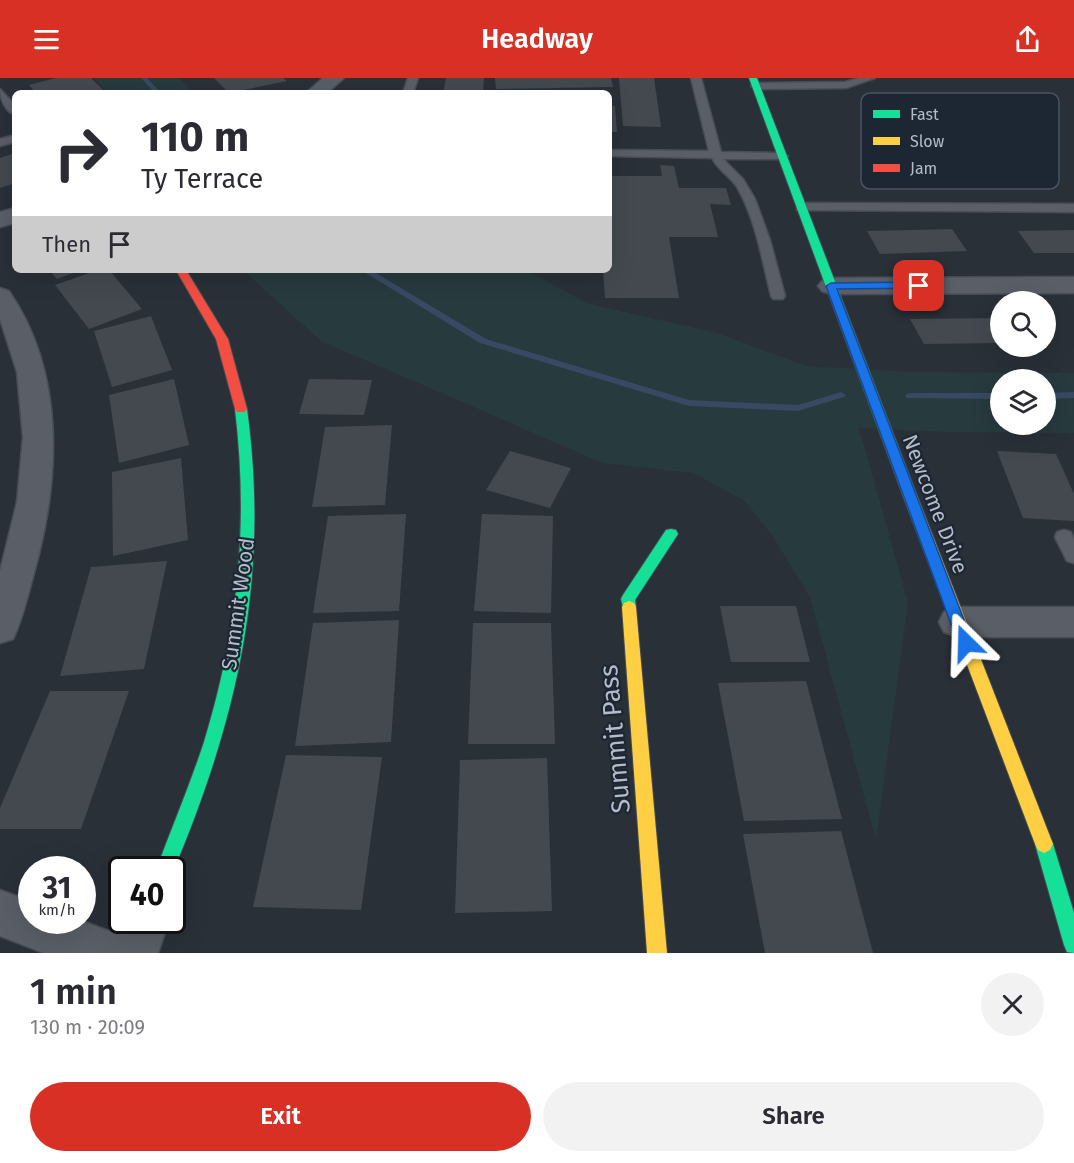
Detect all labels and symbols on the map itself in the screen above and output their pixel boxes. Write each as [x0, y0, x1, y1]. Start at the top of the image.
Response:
legend [861, 93, 1059, 189]
text: Fast [910, 105, 939, 124]
text: Slow [910, 132, 945, 151]
text: Jam [910, 159, 937, 178]
pin [893, 260, 944, 311]
street label: Newcome Drive [897, 431, 973, 577]
street label: Summit Wood [216, 536, 260, 672]
position arrow [934, 611, 998, 675]
street label: Summit Pass [593, 663, 637, 815]
speed limit sign: 40 [108, 856, 186, 934]

